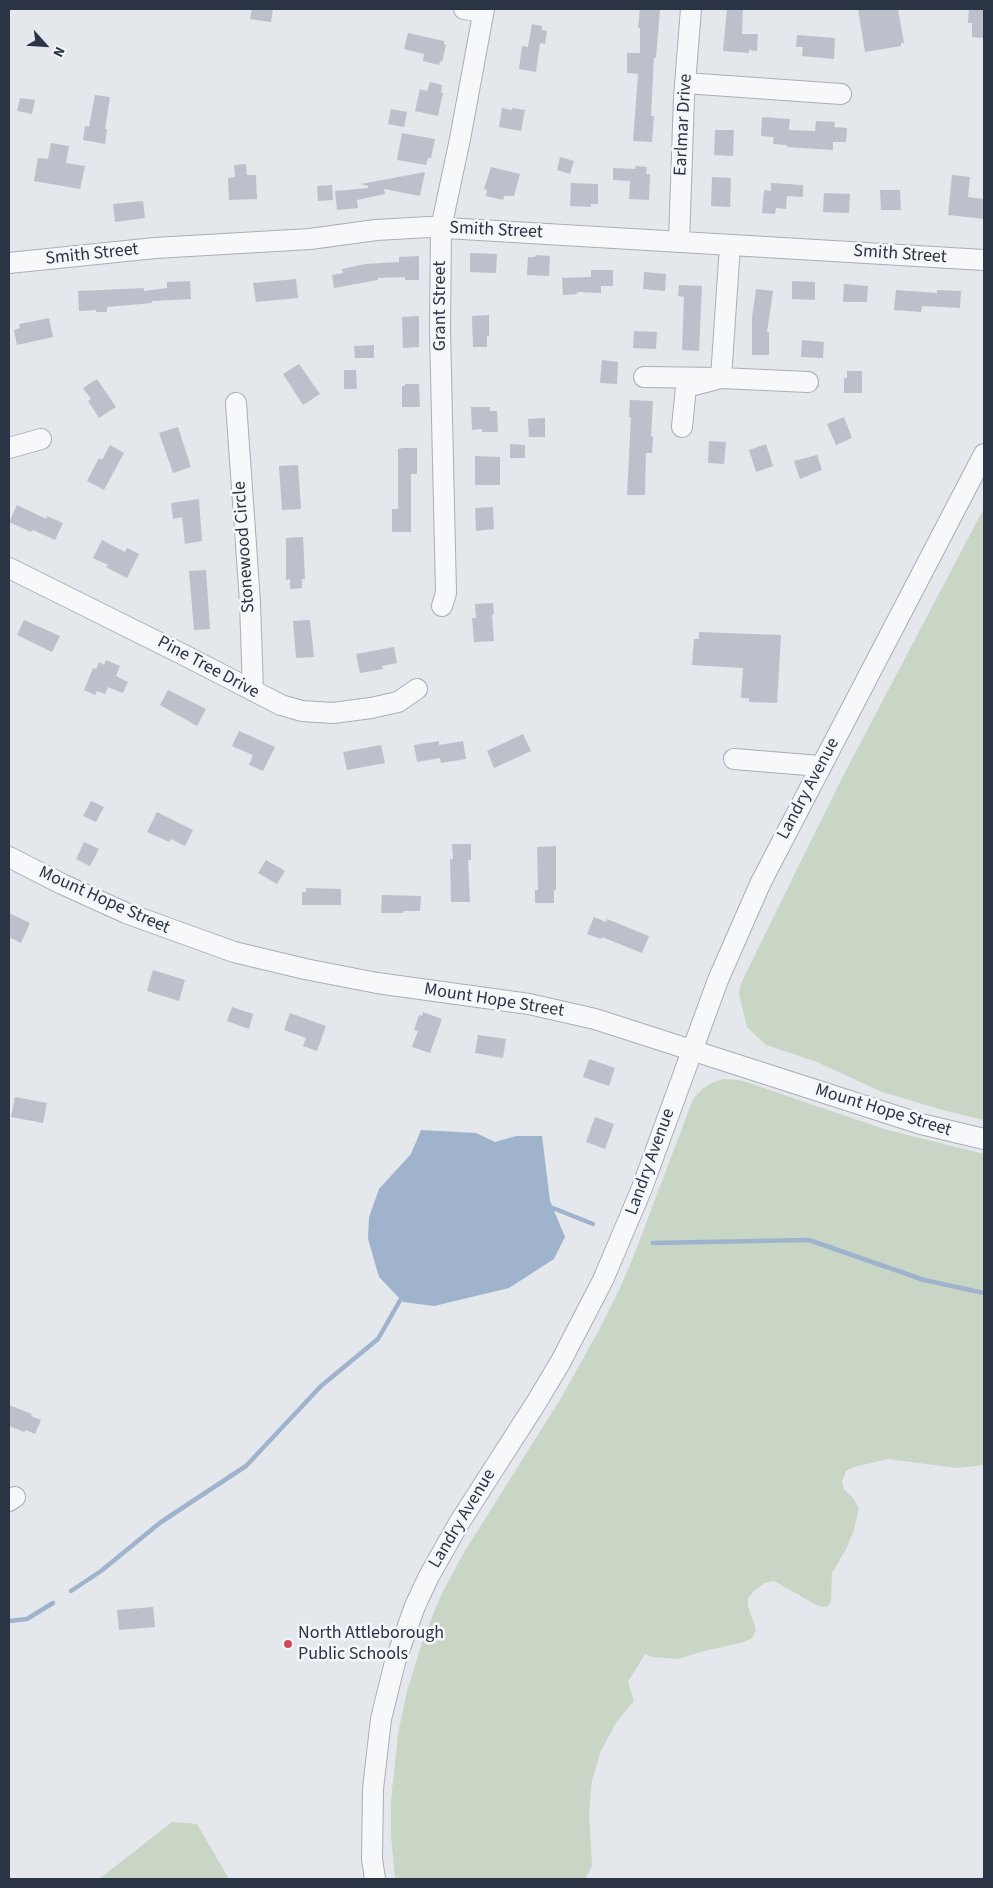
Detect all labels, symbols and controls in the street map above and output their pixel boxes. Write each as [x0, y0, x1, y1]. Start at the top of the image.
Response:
north arrow [20, 20, 70, 70]
text: N [47, 43, 70, 60]
street label: Earlmar Drive [671, 73, 697, 177]
street label: Smith Street [449, 218, 543, 244]
street label: Smith Street [44, 239, 140, 271]
street label: Smith Street [853, 241, 947, 269]
street label: Grant Street [430, 261, 452, 351]
street label: Stonewood Circle [230, 480, 260, 614]
street label: Pine Tree Drive [153, 632, 263, 704]
street label: Landry Avenue [773, 735, 845, 843]
street label: Mount Hope Street [35, 862, 173, 940]
street label: Mount Hope Street [423, 979, 565, 1023]
street label: Mount Hope Street [812, 1080, 954, 1142]
street label: Landry Avenue [622, 1106, 680, 1218]
street label: Landry Avenue [425, 1466, 501, 1572]
place label: North Attleborough Public Schools [298, 1623, 444, 1666]
marker: North Attleborough Public Schools [282, 1638, 294, 1650]

